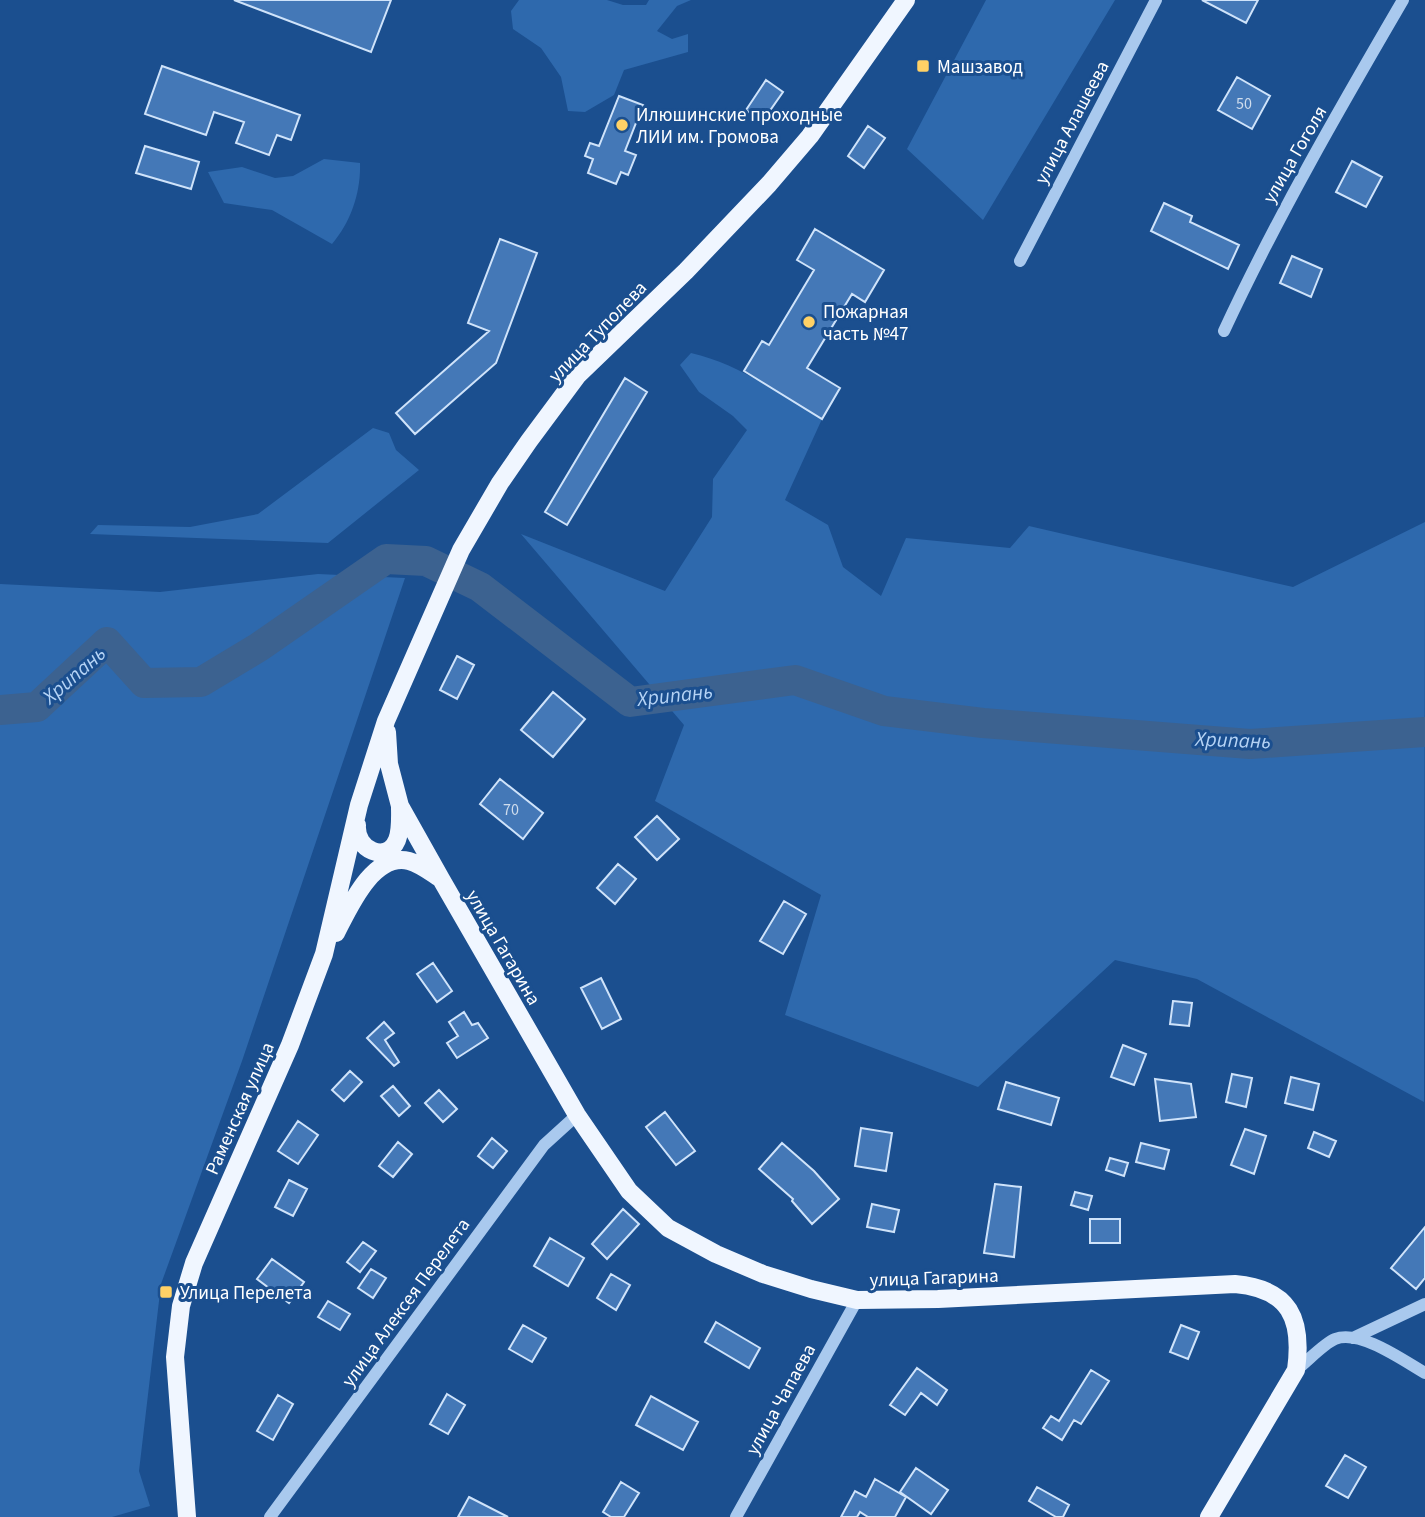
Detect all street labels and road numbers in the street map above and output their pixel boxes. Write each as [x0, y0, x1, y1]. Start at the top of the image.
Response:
street label: улица Алашеева [1028, 56, 1116, 189]
street label: улица Гоголя [1256, 101, 1334, 209]
street label: улица Туполева [543, 275, 653, 389]
street label: улица Гагарина [459, 885, 547, 1010]
street label: Раменская улица [199, 1038, 282, 1179]
street label: улица Алексея Перелета [336, 1213, 477, 1393]
street label: улица Гагарина [869, 1263, 999, 1294]
street label: улица Чапаева [740, 1339, 823, 1460]

